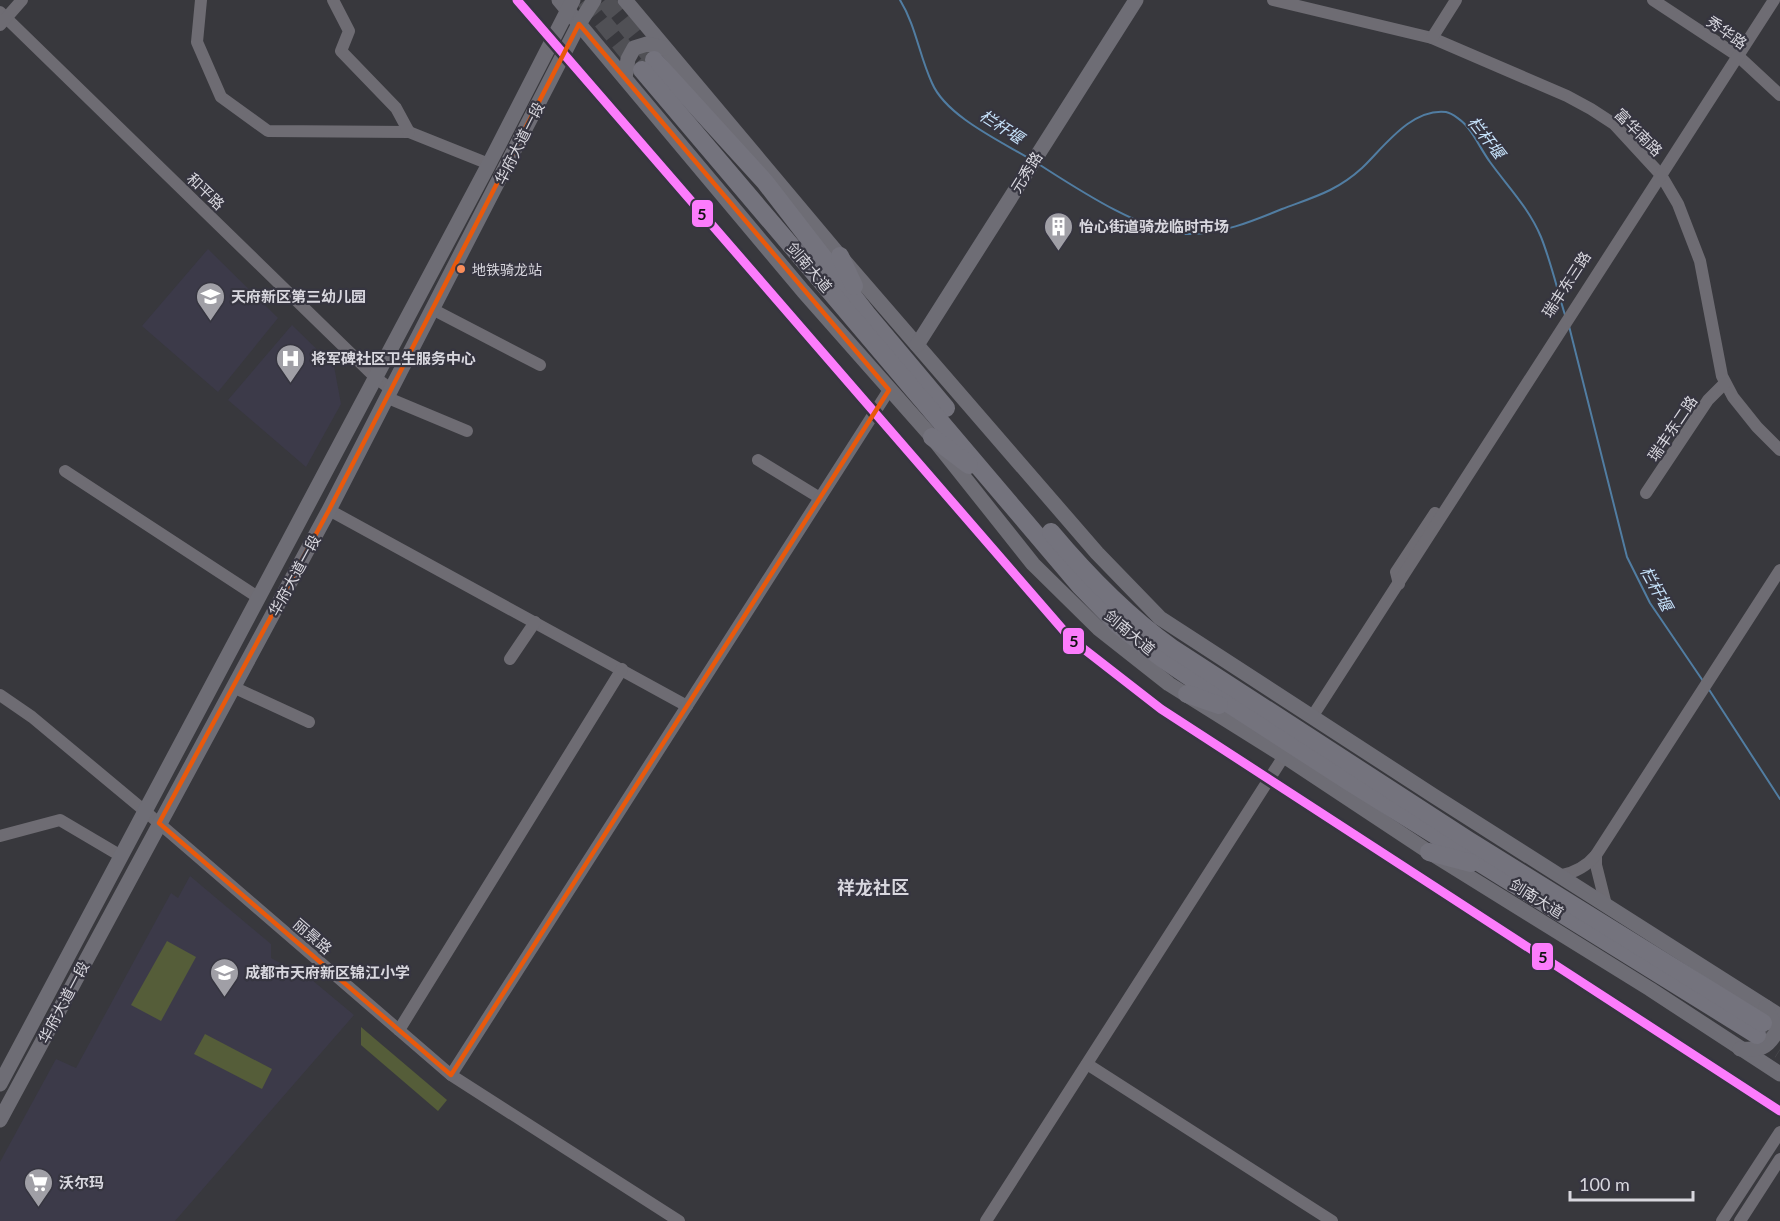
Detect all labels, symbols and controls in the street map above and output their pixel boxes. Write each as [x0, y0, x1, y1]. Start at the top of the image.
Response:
street label: 秀华路 [1703, 12, 1751, 52]
street label: 华府大道一段 [491, 99, 547, 187]
street label: 富华南路 [1611, 104, 1667, 160]
water label: 栏杆堰 [977, 105, 1030, 149]
water label: 栏杆堰 [1465, 112, 1511, 164]
street label: 元秀路 [1006, 148, 1046, 196]
street label: 和平路 [184, 169, 228, 213]
line badge: 5 [691, 199, 714, 228]
text: 5 [697, 204, 707, 223]
building icon: 怡心街道骑龙临时市场 [1042, 210, 1074, 252]
place label: 怡心街道骑龙临时市场 [1079, 217, 1229, 235]
street label: 剑南大道 [784, 238, 836, 296]
street label: 瑞丰东三路 [1538, 248, 1594, 320]
place label: 地铁骑龙站 [472, 261, 542, 278]
marker: 地铁骑龙站 [455, 263, 467, 275]
school or university icon: 天府新区第三幼儿园 [194, 280, 226, 322]
place label: 天府新区第三幼儿园 [231, 287, 366, 305]
hospital icon: 将军碑社区卫生服务中心 [274, 342, 306, 384]
place label: 将军碑社区卫生服务中心 [311, 349, 476, 367]
street label: 瑞丰东二路 [1644, 392, 1700, 464]
street label: 华府大道一段 [264, 531, 324, 619]
water label: 栏杆堰 [1637, 562, 1678, 616]
street label: 剑南大道 [1101, 606, 1159, 658]
line badge: 5 [1062, 627, 1085, 655]
text: 5 [1069, 631, 1079, 650]
street label: 剑南大道 [1507, 874, 1567, 922]
district label: 祥龙社区 [837, 876, 909, 898]
street label: 丽景路 [290, 914, 336, 958]
line badge: 5 [1531, 942, 1554, 971]
text: 5 [1538, 947, 1548, 966]
school or university icon: 成都市天府新区锦江小学 [208, 956, 240, 998]
street label: 华府大道一段 [34, 958, 92, 1046]
place label: 成都市天府新区锦江小学 [245, 963, 410, 981]
scale bar [1570, 1164, 1693, 1202]
supermarket icon: 沃尔玛 [22, 1166, 54, 1208]
place label: 沃尔玛 [59, 1173, 104, 1191]
text: 100 m [1579, 1173, 1630, 1195]

